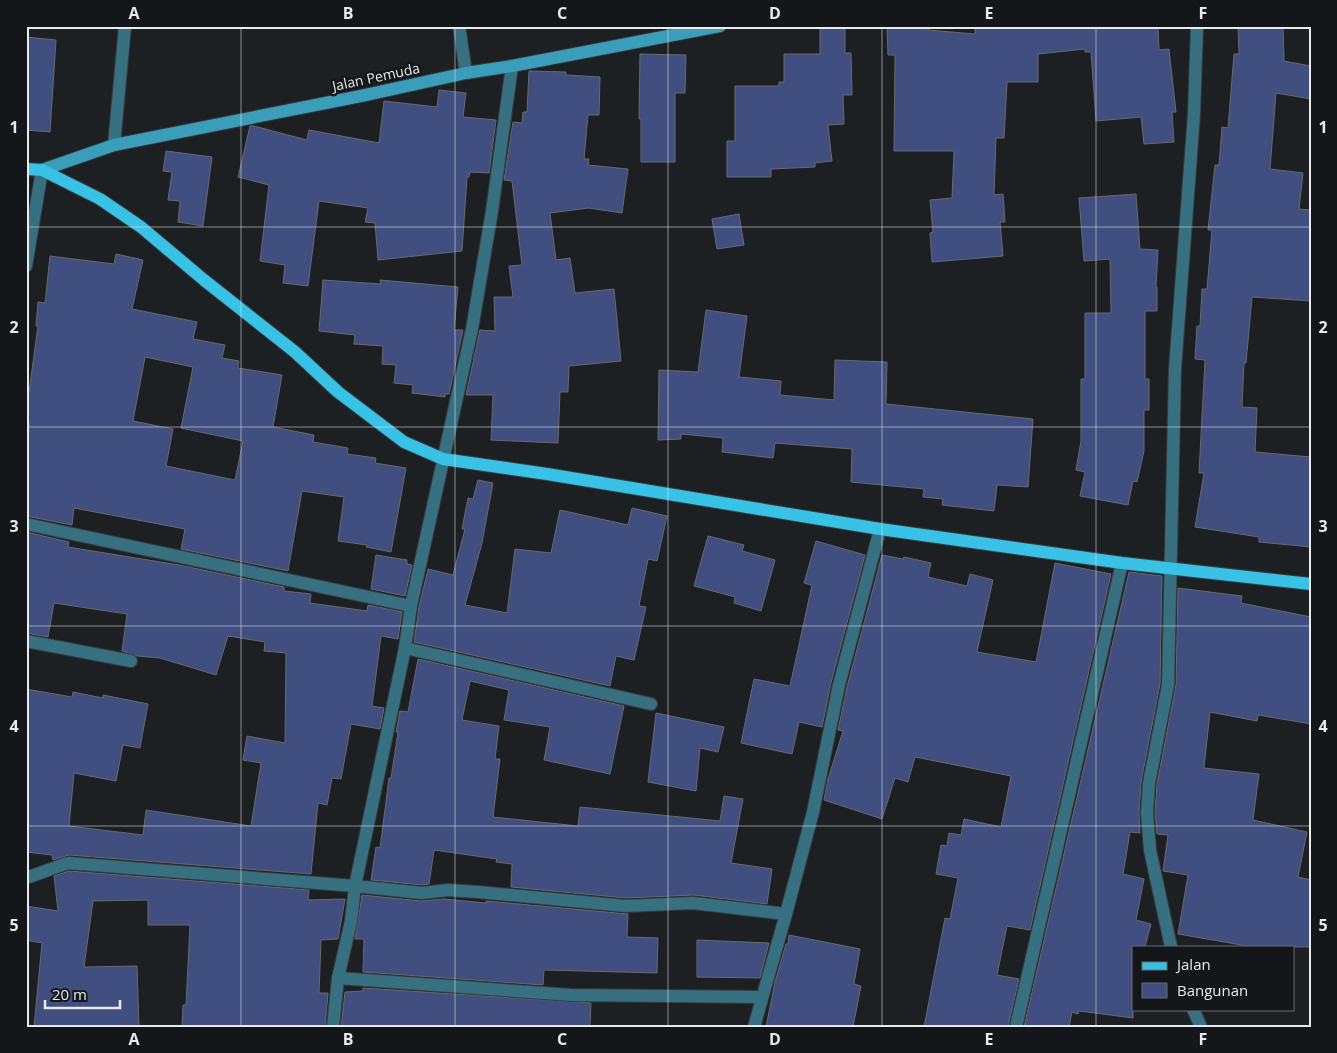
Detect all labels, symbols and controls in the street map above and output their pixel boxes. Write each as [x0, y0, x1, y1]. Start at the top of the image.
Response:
text: A [128, 2, 140, 24]
text: B [343, 2, 353, 24]
text: C [557, 2, 567, 24]
text: D [769, 2, 781, 24]
text: E [985, 2, 994, 24]
text: F [1199, 2, 1207, 24]
street label: Jalan Pemuda [328, 58, 422, 95]
text: 1 [9, 116, 19, 138]
text: 1 [1318, 116, 1328, 138]
text: 2 [9, 316, 19, 338]
text: 2 [1318, 316, 1328, 338]
text: 3 [9, 515, 19, 537]
text: 3 [1318, 515, 1328, 537]
text: 4 [9, 715, 19, 737]
text: 4 [1318, 715, 1328, 737]
text: 5 [9, 914, 19, 936]
text: 5 [1318, 914, 1328, 936]
legend [1132, 946, 1294, 1010]
text: Jalan [1175, 954, 1211, 974]
scale bar [45, 978, 120, 1010]
text: Bangunan [1177, 980, 1248, 1000]
text: 20 m [52, 984, 87, 1004]
text: A [128, 1028, 140, 1050]
text: B [343, 1028, 353, 1050]
text: C [557, 1028, 567, 1050]
text: D [769, 1028, 781, 1050]
text: E [985, 1028, 994, 1050]
text: F [1199, 1028, 1207, 1050]

